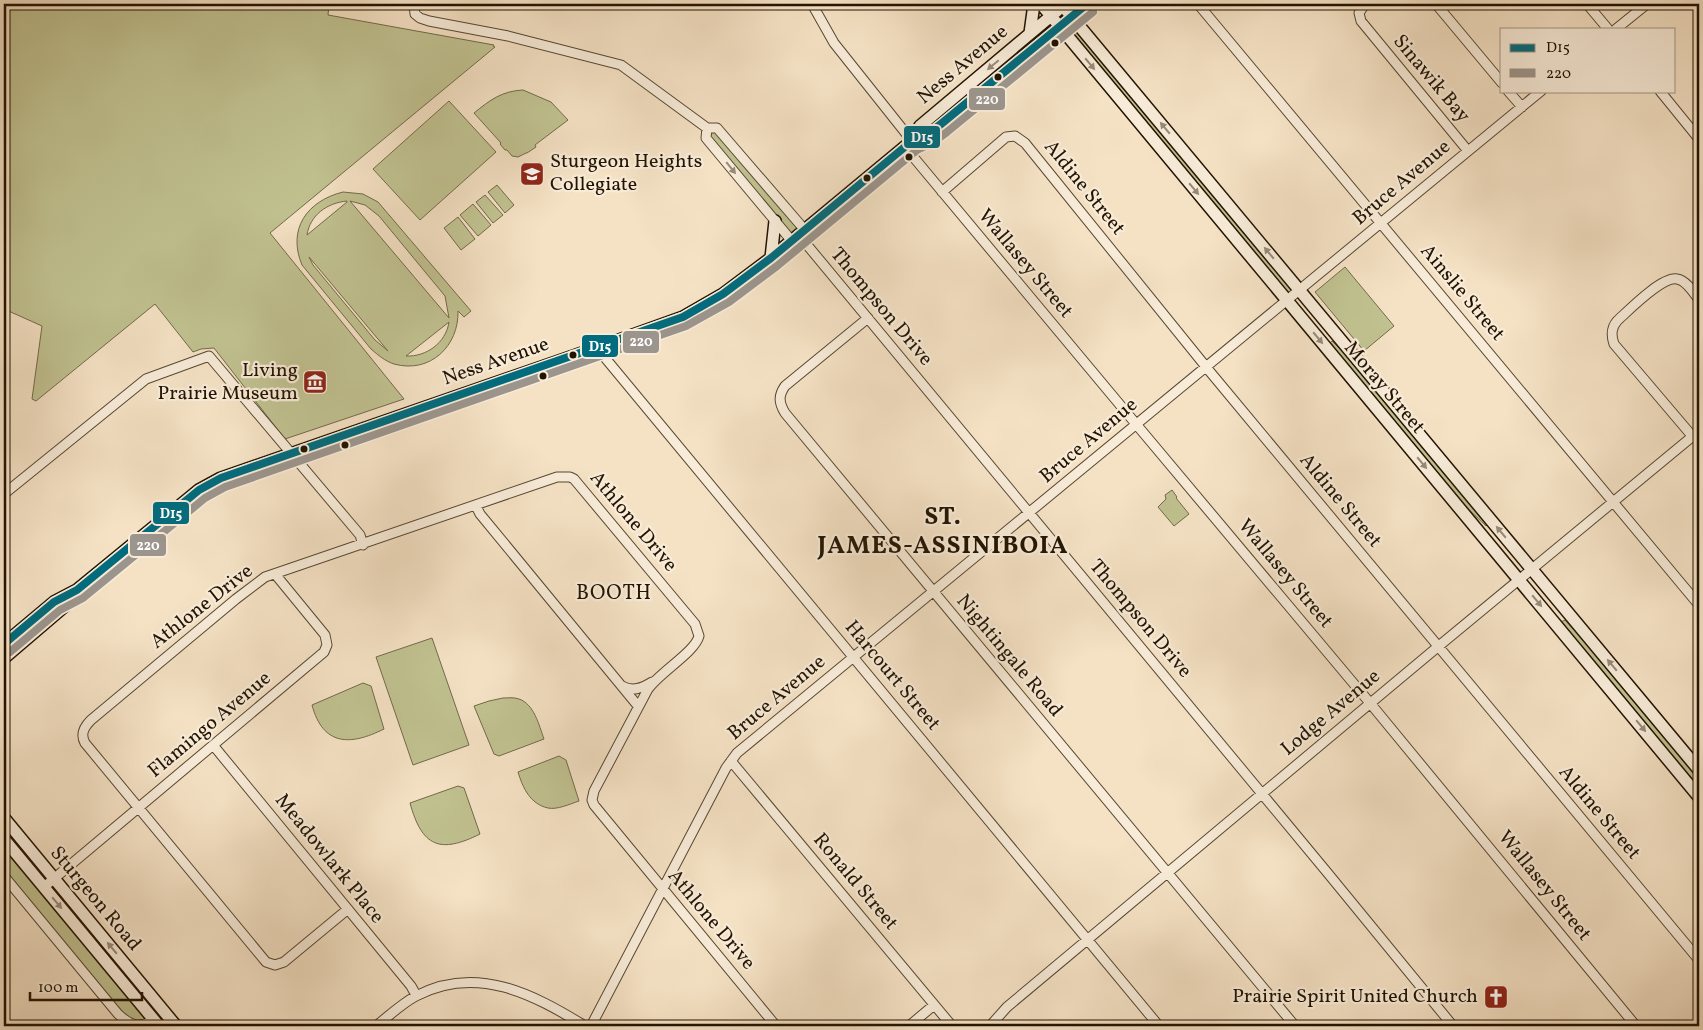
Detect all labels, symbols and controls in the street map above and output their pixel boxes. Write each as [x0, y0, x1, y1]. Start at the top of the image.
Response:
street label: Ness Avenue [912, 19, 1014, 111]
legend [1500, 28, 1676, 92]
street label: Sinawik Bay [1386, 29, 1476, 129]
unlabelled marker [1050, 38, 1060, 48]
text: D15 [1546, 38, 1570, 59]
one-way arrow [1085, 58, 1096, 71]
one-way arrow [987, 59, 1000, 70]
text: 220 [1546, 64, 1571, 85]
unlabelled marker [993, 72, 1003, 82]
line badge: 220 [968, 87, 1006, 111]
text: 220 [975, 91, 999, 110]
one-way arrow [1159, 122, 1170, 135]
line badge: D15 [903, 125, 941, 149]
text: D15 [911, 129, 934, 148]
street label: Aldine Street [1037, 134, 1131, 242]
street label: Bruce Avenue [1347, 134, 1457, 232]
place label: Sturgeon Heights Collegiate [550, 148, 702, 199]
unlabelled marker [904, 152, 914, 162]
school or university icon: Sturgeon Heights Collegiate [519, 161, 545, 187]
one-way arrow [725, 161, 736, 174]
unlabelled marker [862, 173, 872, 183]
one-way arrow [1189, 183, 1200, 196]
street label: Wallasey Street [971, 203, 1079, 325]
street label: Ainslie Street [1413, 239, 1511, 347]
street label: Thompson Drive [823, 242, 939, 372]
one-way arrow [1263, 247, 1274, 260]
line badge: 220 [622, 330, 660, 354]
street label: Ness Avenue [439, 331, 553, 393]
one-way arrow [1312, 332, 1323, 344]
text: 220 [629, 333, 653, 352]
line badge: D15 [581, 334, 619, 358]
street label: Moray Street [1337, 336, 1431, 440]
text: D15 [589, 338, 612, 357]
unlabelled marker [568, 350, 578, 360]
place label: Living Prairie Museum [158, 357, 298, 408]
museum icon: Living Prairie Museum [302, 369, 328, 395]
unlabelled marker [538, 371, 548, 381]
street label: Bruce Avenue [1034, 392, 1144, 490]
unlabelled marker [340, 440, 350, 450]
unlabelled marker [299, 444, 309, 454]
street label: Aldine Street [1292, 448, 1388, 554]
one-way arrow [1416, 457, 1427, 469]
street label: Athlone Drive [583, 466, 683, 578]
district label: ST. JAMES-ASSINIBOIA [817, 500, 1068, 564]
line badge: D15 [152, 501, 190, 525]
text: D15 [160, 505, 183, 524]
street label: Wallasey Street [1231, 513, 1339, 635]
one-way arrow [1495, 526, 1507, 538]
line badge: 220 [129, 533, 167, 557]
text: 220 [136, 537, 160, 556]
street label: Thompson Drive [1082, 554, 1198, 684]
street label: Athlone Drive [145, 558, 259, 656]
district label: BOOTH [576, 579, 652, 608]
street label: Nightingale Road [949, 588, 1069, 724]
one-way arrow [1531, 595, 1543, 607]
street label: Harcourt Street [838, 615, 946, 737]
street label: Bruce Avenue [722, 649, 832, 747]
one-way arrow [1607, 659, 1618, 671]
street label: Lodge Avenue [1275, 663, 1387, 763]
street label: Flamingo Avenue [142, 665, 278, 785]
one-way arrow [1635, 720, 1646, 733]
street label: Aldine Street [1551, 760, 1647, 866]
street label: Meadowlark Place [268, 788, 390, 930]
street label: Wallasey Street [1491, 825, 1597, 947]
street label: Ronald Street [806, 827, 904, 937]
street label: Sturgeon Road [43, 841, 147, 957]
street label: Athlone Drive [661, 864, 761, 976]
one-way arrow [52, 896, 63, 909]
one-way arrow [106, 942, 117, 955]
scale bar [30, 970, 142, 1002]
text: 100 m [38, 978, 78, 999]
place label: Prairie Spirit United Church [1232, 983, 1478, 1011]
church icon: Prairie Spirit United Church [1483, 984, 1509, 1010]

